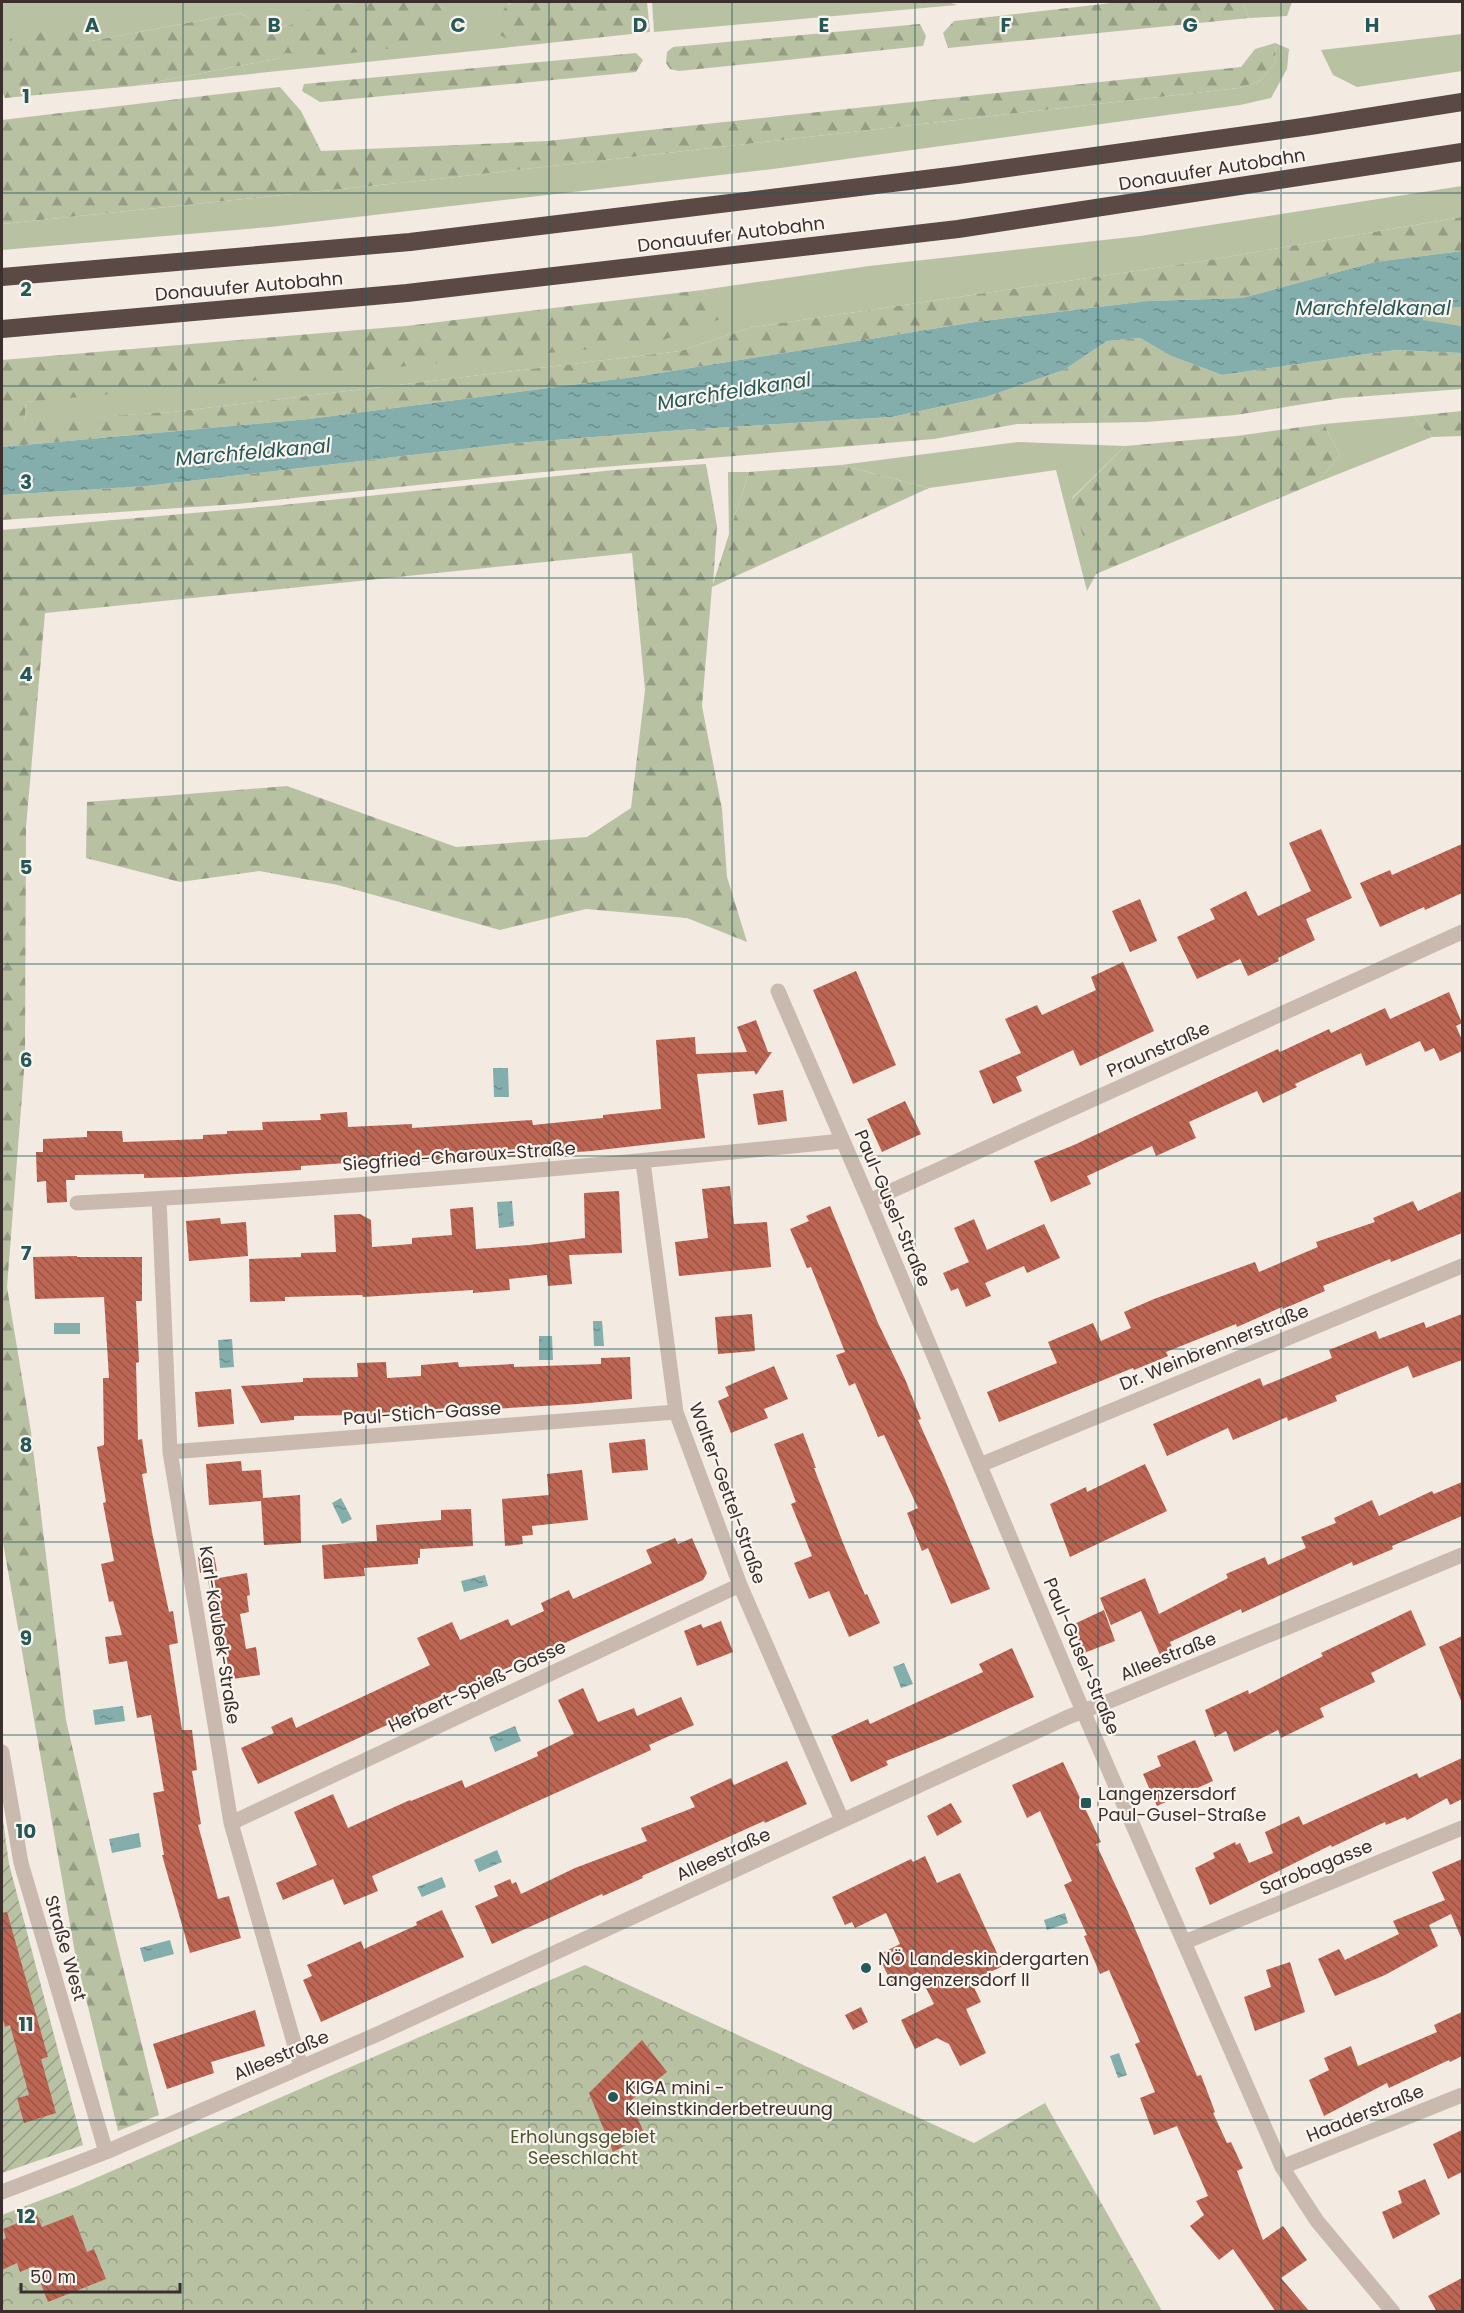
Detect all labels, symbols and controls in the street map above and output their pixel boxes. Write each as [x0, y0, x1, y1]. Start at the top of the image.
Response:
text: A [85, 11, 100, 39]
text: B [267, 11, 281, 39]
text: C [450, 11, 466, 39]
text: D [633, 11, 647, 39]
text: E [819, 11, 829, 39]
text: F [1001, 11, 1012, 39]
text: G [1182, 11, 1198, 39]
text: H [1365, 11, 1379, 39]
text: 1 [22, 82, 30, 110]
street label: Donauufer Autobahn [1117, 142, 1307, 196]
street label: Donauufer Autobahn [636, 210, 826, 258]
street label: Donauufer Autobahn [154, 265, 344, 307]
text: 2 [20, 275, 32, 303]
water label: Marchfeldkanal [1295, 294, 1451, 322]
water label: Marchfeldkanal [655, 365, 813, 417]
water label: Marchfeldkanal [174, 431, 332, 473]
text: 3 [20, 468, 32, 496]
text: 4 [19, 660, 33, 688]
text: 5 [20, 853, 33, 881]
street label: Praunstraße [1102, 1015, 1214, 1083]
text: 6 [20, 1046, 32, 1074]
street label: Paul-Gusel-Straße [849, 1126, 937, 1290]
street label: Siegfried-Charoux-Straße [341, 1135, 577, 1177]
text: 7 [21, 1239, 32, 1267]
street label: Dr. Weinbrennerstraße [1116, 1298, 1312, 1396]
street label: Paul-Stich-Gasse [342, 1395, 502, 1431]
street label: Walter-Gettel-Straße [683, 1399, 773, 1587]
text: 8 [20, 1431, 32, 1459]
street label: Karl-Kaubek-Straße [194, 1544, 246, 1726]
street label: Paul-Gusel-Straße [1038, 1574, 1126, 1738]
text: 9 [20, 1624, 32, 1652]
street label: Alleestraße [1116, 1625, 1220, 1687]
street label: Herbert-Spieß-Gasse [384, 1634, 570, 1738]
place label: Langenzersdorf Paul-Gusel-Straße [1098, 1781, 1266, 1827]
marker: Langenzersdorf Paul-Gusel-Straße [1079, 1796, 1093, 1810]
text: 10 [16, 1817, 36, 1845]
street label: Alleestraße [672, 1821, 774, 1887]
street label: Sarobagasse [1256, 1833, 1376, 1901]
street label: Straße West [39, 1892, 93, 2004]
place label: NÖ Landeskindergarten Langenzersdorf II [878, 1946, 1089, 1992]
marker: NÖ Landeskindergarten Langenzersdorf II [859, 1961, 873, 1975]
text: 11 [18, 2010, 34, 2038]
street label: Alleestraße [229, 2024, 333, 2086]
place label: KIGA mini - Kleinstkinderbetreuung [625, 2075, 833, 2121]
street label: Haaderstraße [1302, 2078, 1428, 2148]
marker: KIGA mini - Kleinstkinderbetreuung [606, 2090, 620, 2104]
park label: Erholungsgebiet Seeschlacht [510, 2124, 656, 2170]
text: 12 [17, 2202, 35, 2230]
scale bar [21, 2256, 180, 2294]
text: 50 m [30, 2264, 76, 2289]

